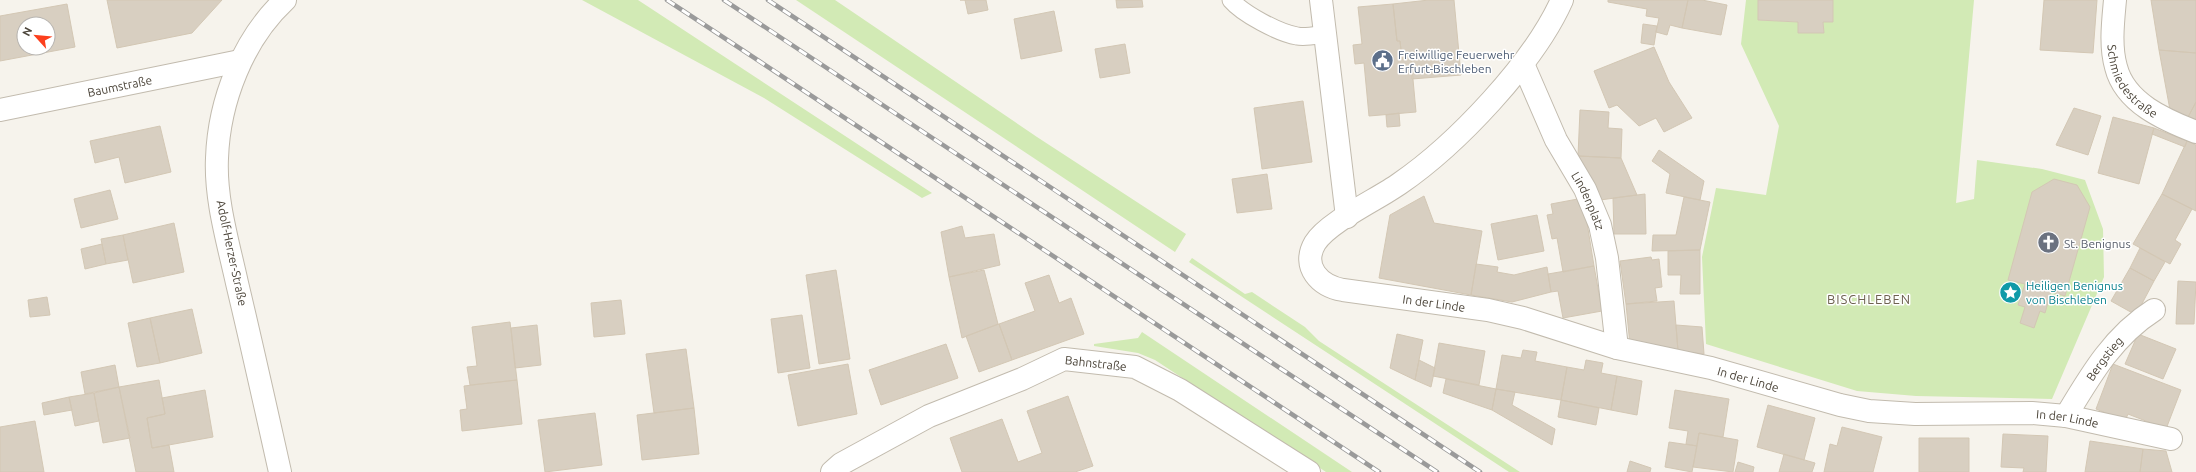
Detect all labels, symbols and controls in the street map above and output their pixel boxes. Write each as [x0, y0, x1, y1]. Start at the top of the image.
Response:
north arrow [16, 16, 56, 56]
text: N [20, 25, 34, 38]
street label: Schmiedestraße [2106, 44, 2160, 120]
public building icon: Freiwillige Feuerwehr Erfurt-Bischleben [1370, 48, 1396, 74]
place label: Freiwillige Feuerwehr Erfurt-Bischleben [1398, 48, 1515, 75]
street label: Baumstraße [86, 73, 153, 99]
street label: Lindenplatz [1570, 169, 1607, 231]
street label: Adolf-Herzer-Straße [214, 199, 250, 307]
church icon: St. Benignus [2036, 230, 2062, 256]
place label: St. Benignus [2064, 237, 2131, 250]
place icon: Heiligen Benignus von Bischleben [1997, 279, 2023, 305]
place label: Heiligen Benignus von Bischleben [2026, 279, 2123, 306]
street label: In der Linde [1402, 292, 1466, 313]
district label: BISCHLEBEN [1827, 292, 1911, 306]
street label: Bergstieg [2083, 334, 2125, 383]
street label: Bahnstraße [1064, 353, 1127, 373]
street label: In der Linde [1716, 364, 1781, 394]
street label: In der Linde [2036, 407, 2100, 429]

